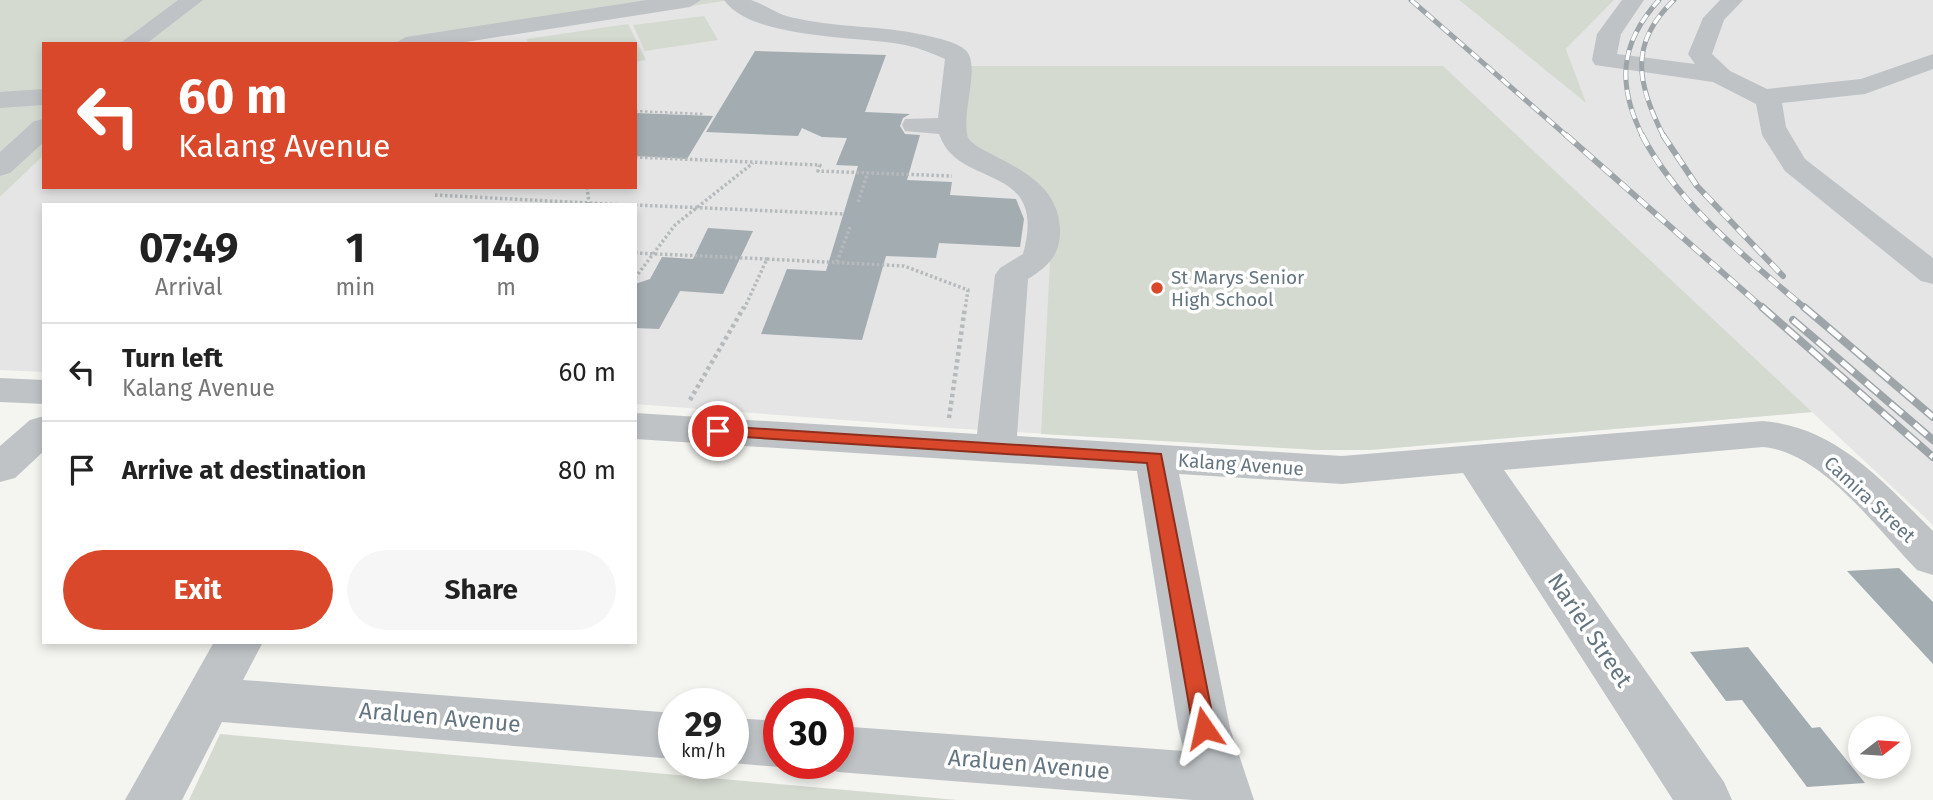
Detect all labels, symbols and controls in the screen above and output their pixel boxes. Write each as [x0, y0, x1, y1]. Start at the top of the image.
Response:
text: 60 m [178, 67, 287, 126]
icon: left [63, 70, 154, 161]
text: Kalang Avenue [178, 127, 390, 165]
text: 07:49 [139, 223, 239, 273]
text: 1 [346, 223, 365, 273]
text: 140 [472, 223, 540, 273]
place label: St Marys Senior High School [1171, 266, 1305, 311]
text: Arrival [155, 273, 222, 301]
text: min [336, 273, 375, 301]
text: m [496, 273, 516, 301]
marker: St Marys Senior High School [1149, 280, 1165, 296]
text: Turn left [122, 343, 223, 374]
icon: left [63, 353, 101, 391]
text: 60 m [558, 357, 616, 388]
text: Kalang Avenue [122, 374, 275, 402]
pin [688, 401, 748, 461]
icon: arrive [699, 412, 737, 450]
street label: Kalang Avenue [1177, 449, 1305, 480]
icon: arrive [63, 451, 101, 489]
street label: Camira Street [1819, 451, 1920, 547]
text: Arrive at destination [122, 455, 366, 486]
text: 80 m [558, 455, 616, 486]
button: Exit [63, 550, 333, 630]
button: Share [347, 550, 616, 630]
street label: Nariel Street [1542, 568, 1639, 693]
speed limit sign: 30 [763, 688, 854, 779]
position arrow [1167, 691, 1241, 765]
street label: Araluen Avenue [358, 696, 522, 738]
text: 29 [685, 703, 722, 745]
north arrow [1848, 716, 1911, 779]
map controls [1848, 716, 1911, 779]
text: km/h [681, 740, 726, 762]
street label: Araluen Avenue [947, 743, 1111, 785]

